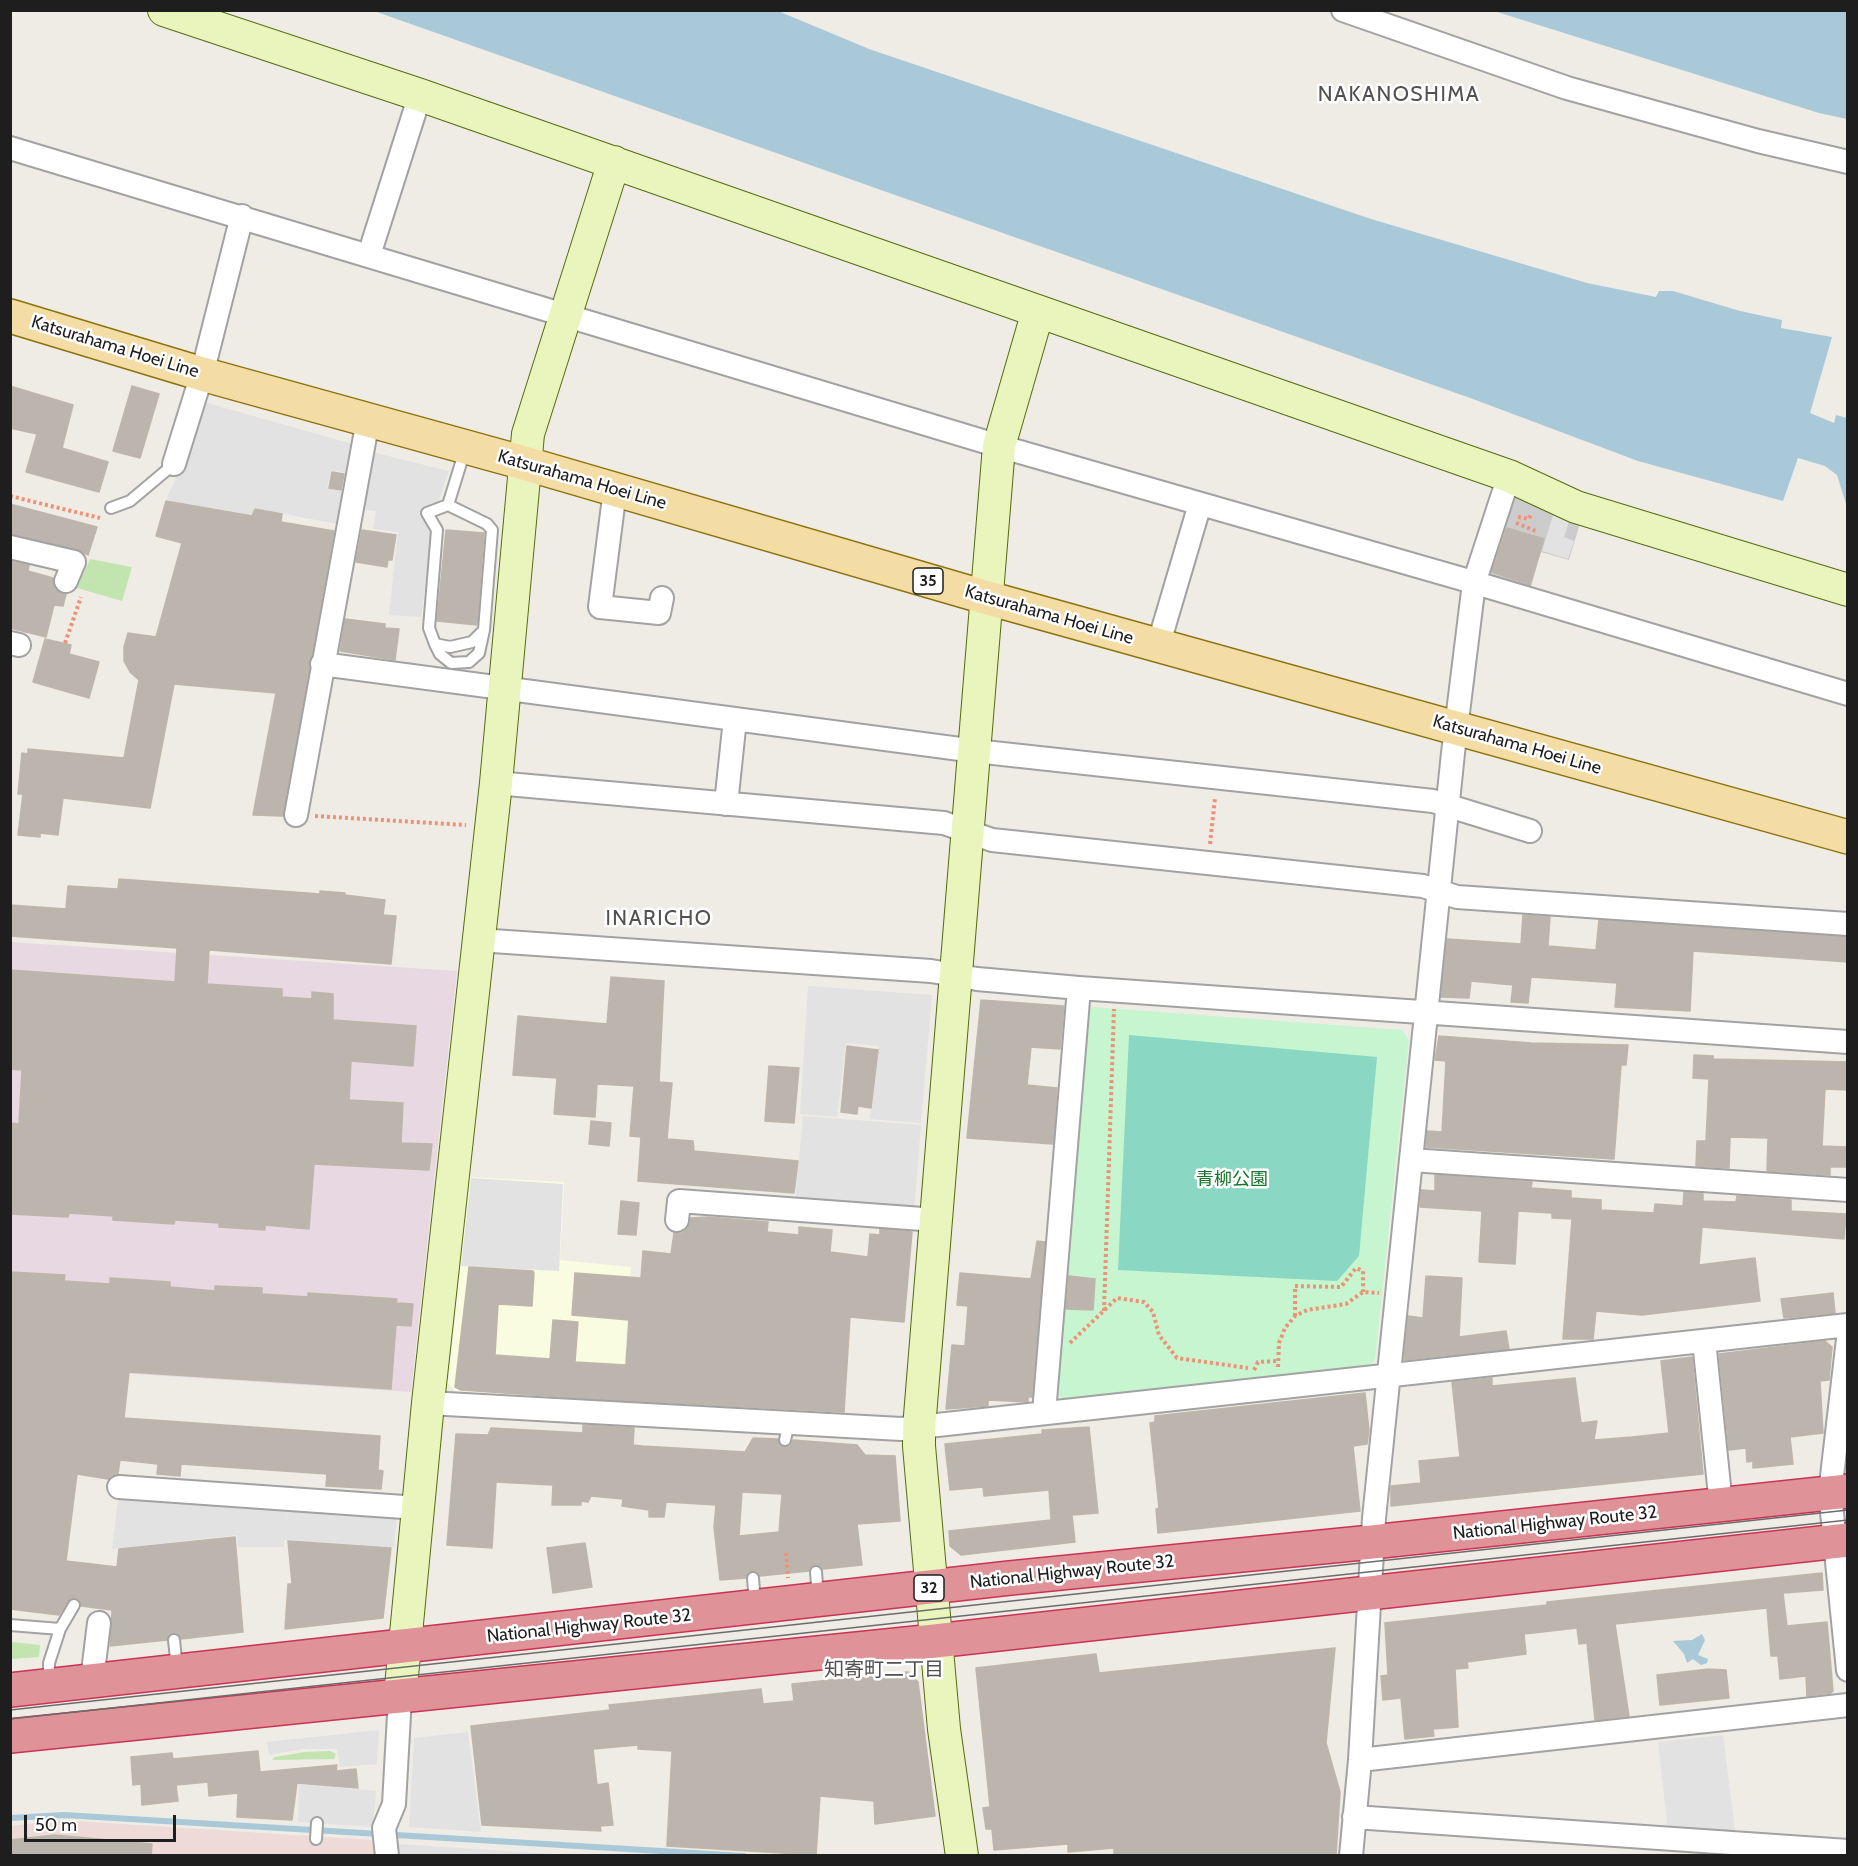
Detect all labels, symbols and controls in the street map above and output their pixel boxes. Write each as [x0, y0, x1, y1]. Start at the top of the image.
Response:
district label: NAKANOSHIMA [1318, 82, 1480, 108]
street label: Katsurahama Hoei Line [29, 311, 201, 383]
street label: Katsurahama Hoei Line [495, 446, 669, 514]
road number: 35 [913, 568, 943, 594]
street label: Katsurahama Hoei Line [962, 581, 1136, 649]
street label: Katsurahama Hoei Line [1430, 711, 1604, 779]
district label: INARICHO [605, 906, 713, 932]
park label: 青柳公園 [1196, 1169, 1268, 1191]
street label: National Highway Route 32 [1452, 1502, 1658, 1544]
street label: National Highway Route 32 [969, 1551, 1175, 1593]
road number: 32 [914, 1575, 944, 1601]
street label: National Highway Route 32 [486, 1605, 692, 1647]
district label: 知寄町二丁目 [824, 1658, 944, 1682]
scale bar [27, 1803, 178, 1841]
text: 50 m [35, 1814, 77, 1836]

